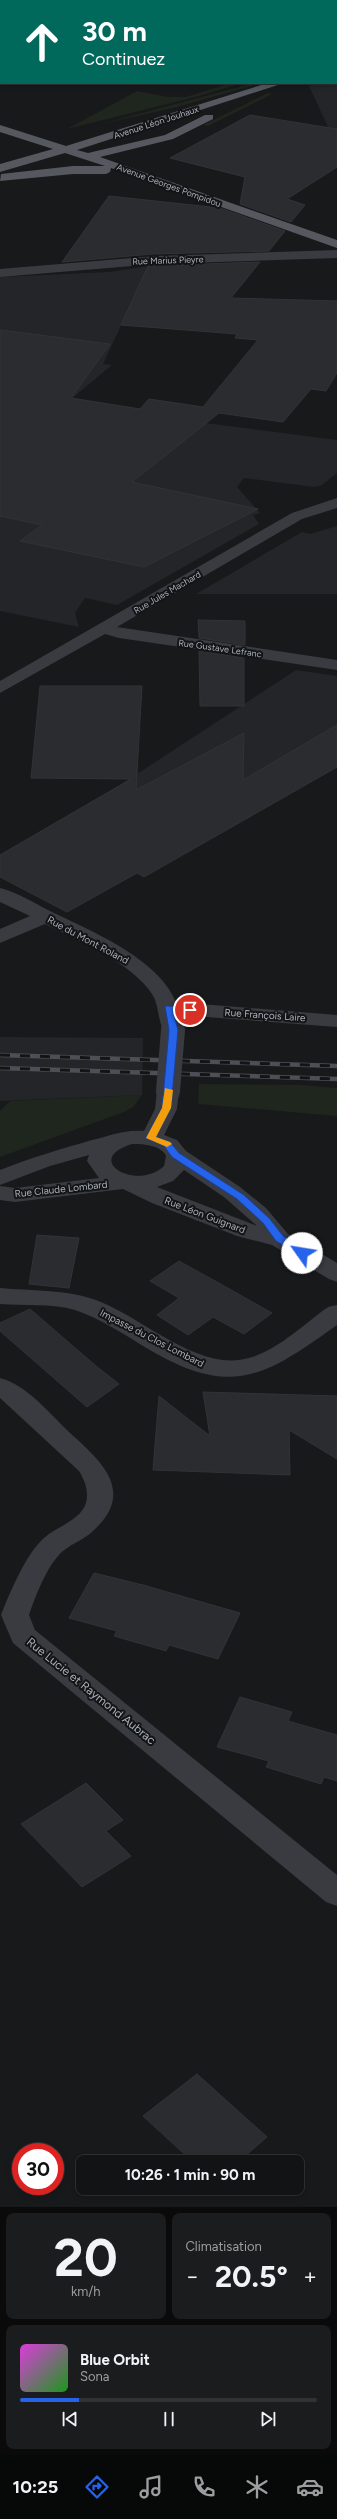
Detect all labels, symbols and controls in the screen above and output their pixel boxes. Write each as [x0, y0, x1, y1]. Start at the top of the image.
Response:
text: 30 m [82, 14, 147, 48]
icon: ahead [16, 16, 68, 68]
text: Continuez [82, 48, 165, 70]
street label: Avenue Léon Jouhaux [112, 103, 200, 141]
street label: Avenue Georges Pompidou [115, 161, 223, 209]
street label: Rue Marius Pieyre [132, 253, 204, 267]
street label: Rue Jules Machard [131, 568, 203, 616]
street label: Rue Gustave Lefranc [178, 637, 262, 659]
street label: Rue du Mont Roland [45, 913, 131, 967]
pin [173, 993, 207, 1027]
icon: arrive [179, 999, 201, 1021]
street label: Rue François Laire [224, 1006, 307, 1024]
street label: Rue Claude Lombard [14, 1178, 108, 1200]
street label: Rue Léon Guignard [163, 1194, 247, 1236]
position arrow [281, 1232, 323, 1274]
street label: Impasse du Clos Lombard [98, 1306, 207, 1370]
street label: Rue Lucie et Raymond Aubrac [24, 1635, 159, 1748]
speed limit sign: 30 [12, 2143, 64, 2195]
text: 10:26 · 1 min · 90 m [125, 2166, 255, 2184]
text: 20 [54, 2227, 118, 2289]
text: Climatisation [186, 2239, 262, 2254]
text: 20.5° [215, 2258, 288, 2295]
text: − [186, 2263, 199, 2290]
text: + [303, 2263, 317, 2290]
text: km/h [71, 2284, 101, 2299]
text: Blue Orbit [80, 2351, 150, 2369]
text: Sona [80, 2369, 109, 2384]
icon: previous [59, 2408, 81, 2430]
icon: pause [158, 2408, 180, 2430]
icon: next [257, 2408, 279, 2430]
icon: directions [83, 2473, 111, 2501]
icon: music [137, 2473, 165, 2501]
icon: phone [190, 2473, 218, 2501]
icon: climate [243, 2473, 271, 2501]
icon: car [296, 2473, 324, 2501]
text: 10:25 [13, 2476, 58, 2498]

